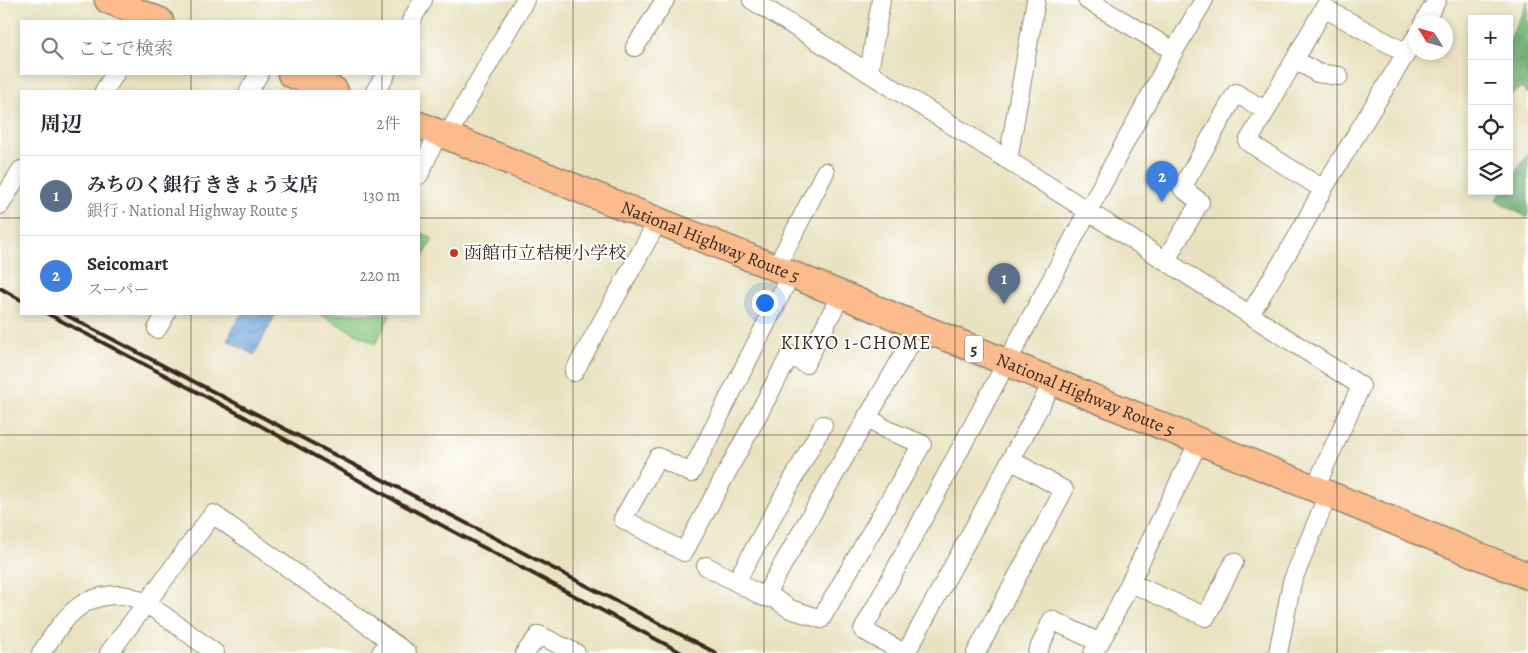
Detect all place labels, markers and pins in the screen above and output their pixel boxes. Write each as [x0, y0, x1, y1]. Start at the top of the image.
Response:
pin: 2 [1146, 161, 1178, 202]
place label: 函館市立桔梗小学校 [464, 241, 626, 265]
marker: 函館市立桔梗小学校 [448, 247, 460, 259]
pin: 1 [988, 263, 1020, 304]

